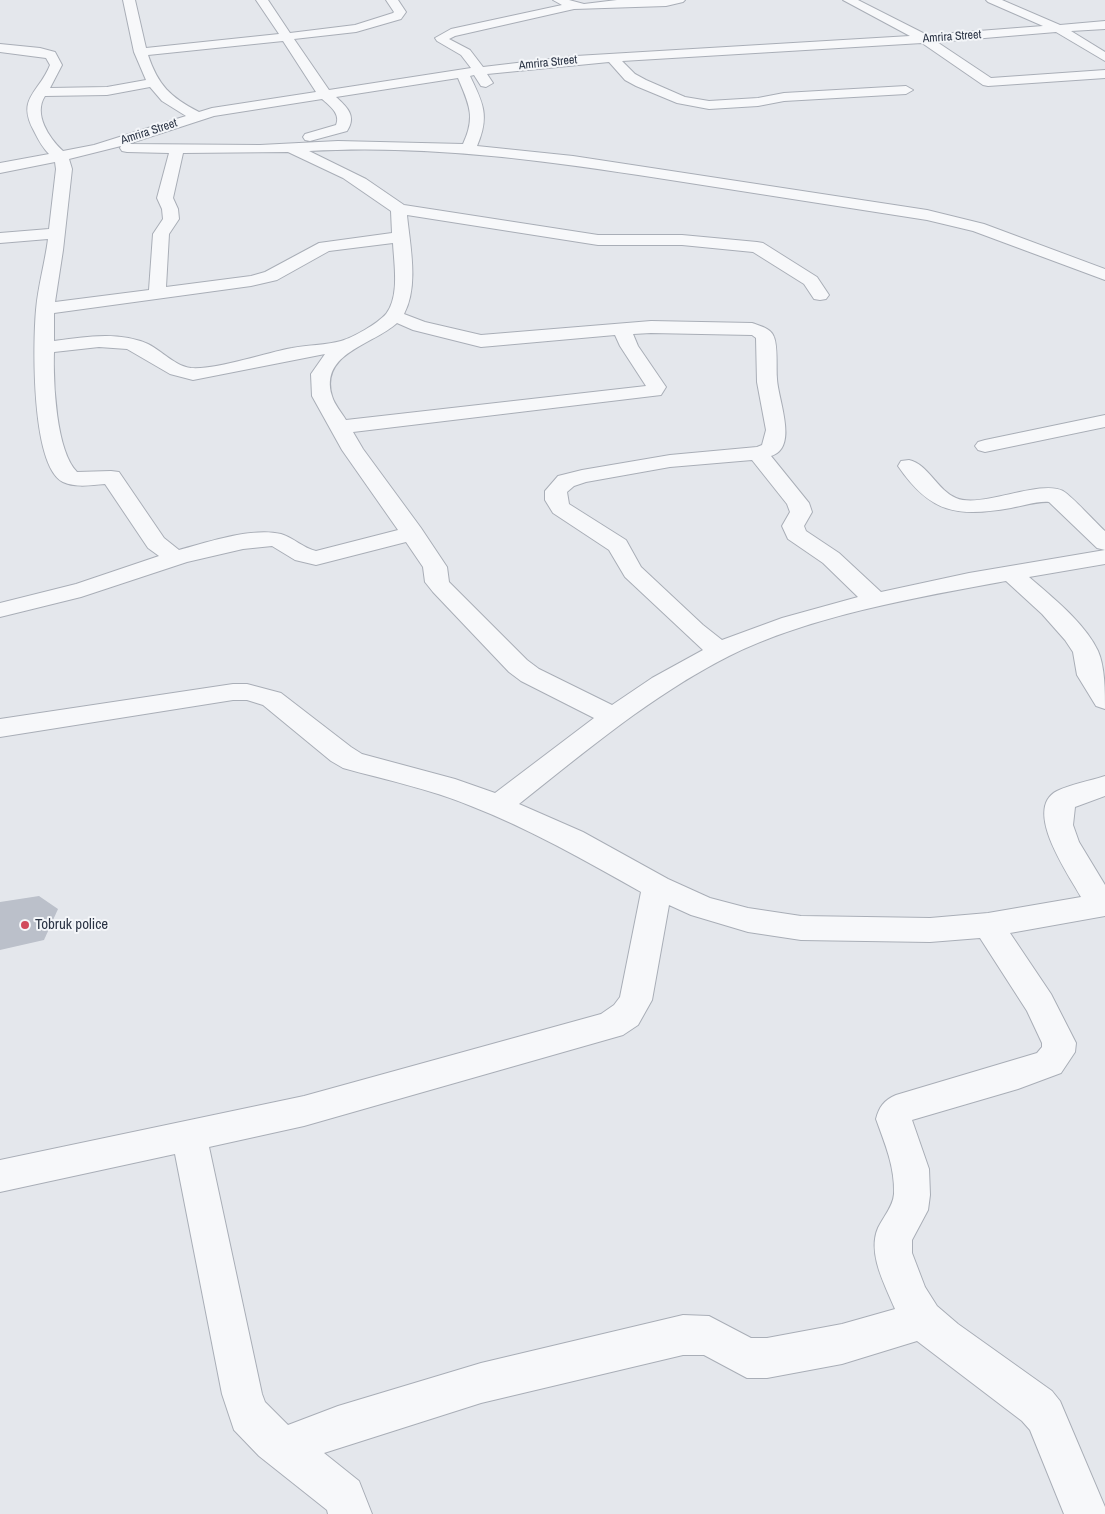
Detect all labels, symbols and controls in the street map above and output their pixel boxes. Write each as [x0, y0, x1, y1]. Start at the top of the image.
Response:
street label: Amrira Street [922, 28, 982, 46]
street label: Amrira Street [518, 53, 578, 73]
street label: Amrira Street [119, 116, 179, 148]
place label: Tobruk police [35, 916, 108, 934]
marker: Tobruk police [19, 919, 31, 931]

